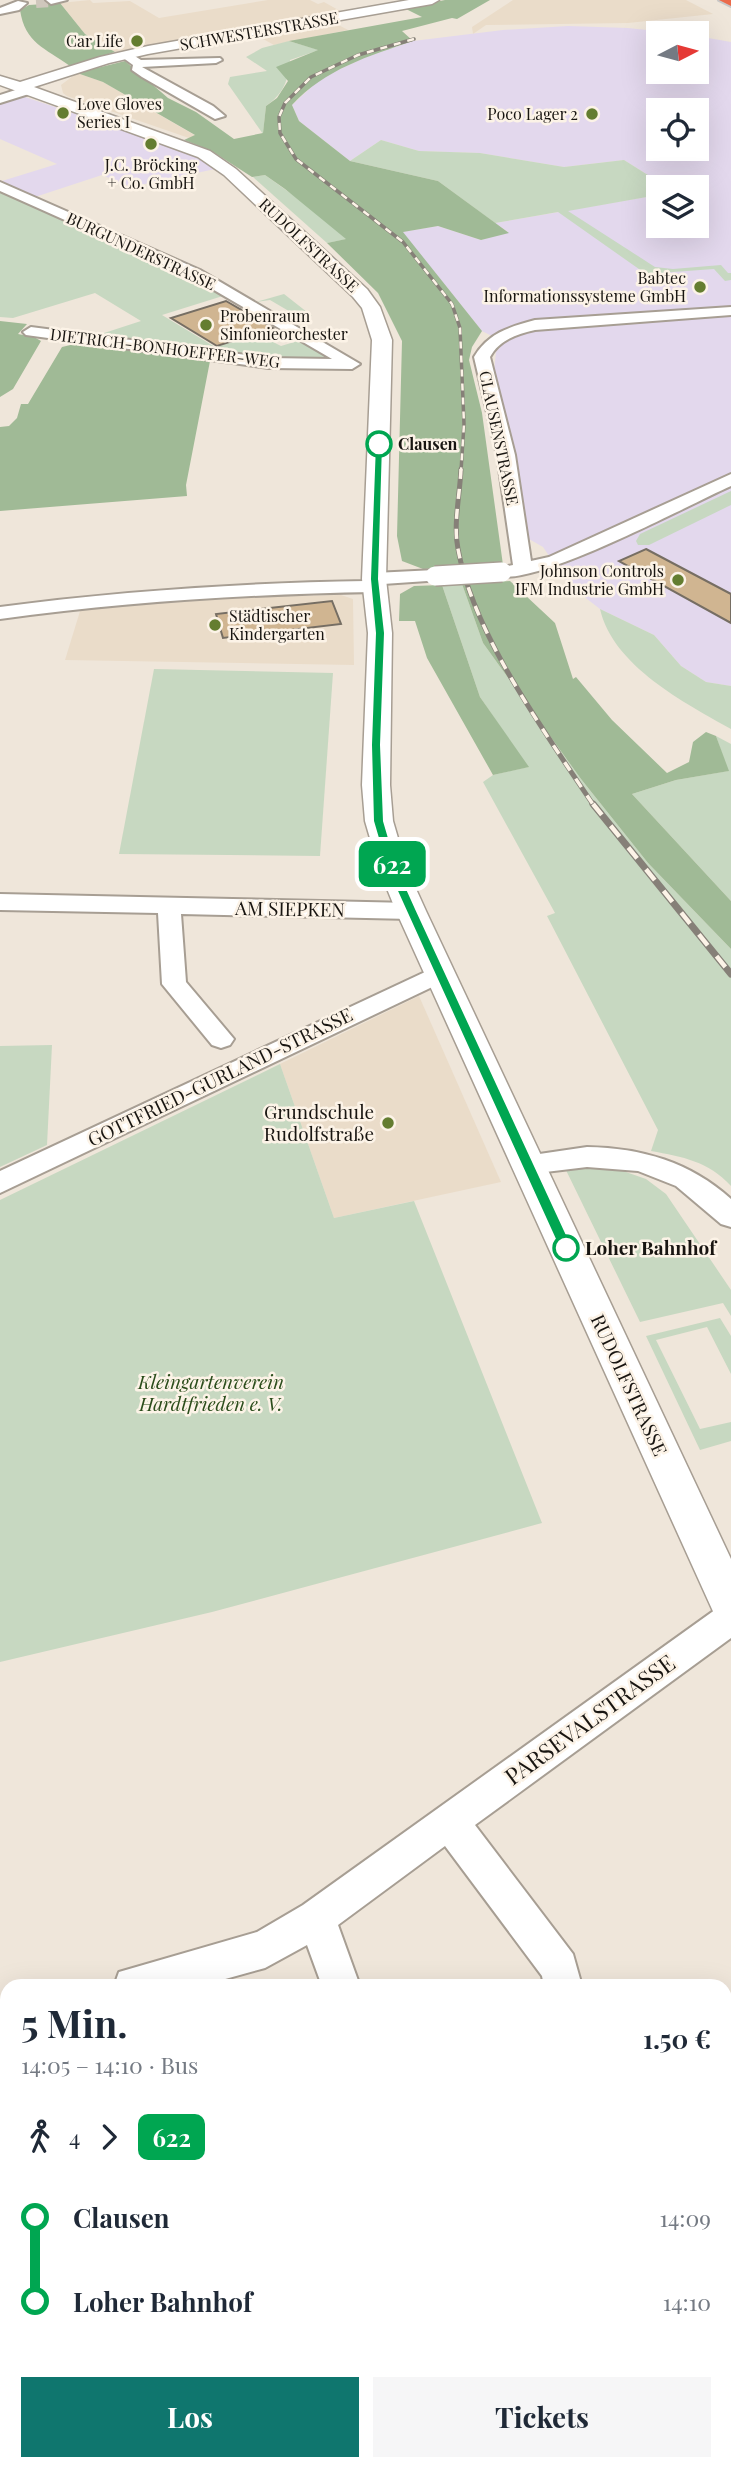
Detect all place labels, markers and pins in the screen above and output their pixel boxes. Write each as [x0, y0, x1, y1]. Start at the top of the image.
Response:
place label: Car Life [66, 30, 123, 51]
marker: Car Life [129, 33, 145, 49]
place label: Love Gloves Series I [77, 93, 162, 132]
place label: Poco Lager 2 [487, 103, 578, 124]
marker: Love Gloves Series I [55, 105, 71, 121]
marker: Poco Lager 2 [584, 106, 600, 122]
marker: J.C. Bröcking + Co. GmbH [143, 136, 159, 152]
place label: J.C. Bröcking + Co. GmbH [104, 154, 198, 193]
place label: Babtec Informationssysteme GmbH [484, 267, 686, 306]
marker: Babtec Informationssysteme GmbH [692, 279, 708, 295]
place label: Probenraum Sinfonieorchester [220, 305, 348, 344]
marker: Probenraum Sinfonieorchester [198, 317, 214, 333]
marker: Clausen [366, 431, 392, 457]
place label: Clausen [398, 433, 458, 454]
place label: Johnson Controls IFM Industrie GmbH [515, 560, 664, 599]
marker: Johnson Controls IFM Industrie GmbH [670, 572, 686, 588]
place label: Städtischer Kindergarten [229, 605, 325, 644]
marker: Städtischer Kindergarten [207, 617, 223, 633]
place label: Grundschule Rudolfstraße [264, 1098, 374, 1146]
marker: Grundschule Rudolfstraße [380, 1115, 396, 1131]
place label: Loher Bahnhof [585, 1234, 718, 1260]
marker: Loher Bahnhof [553, 1235, 579, 1261]

